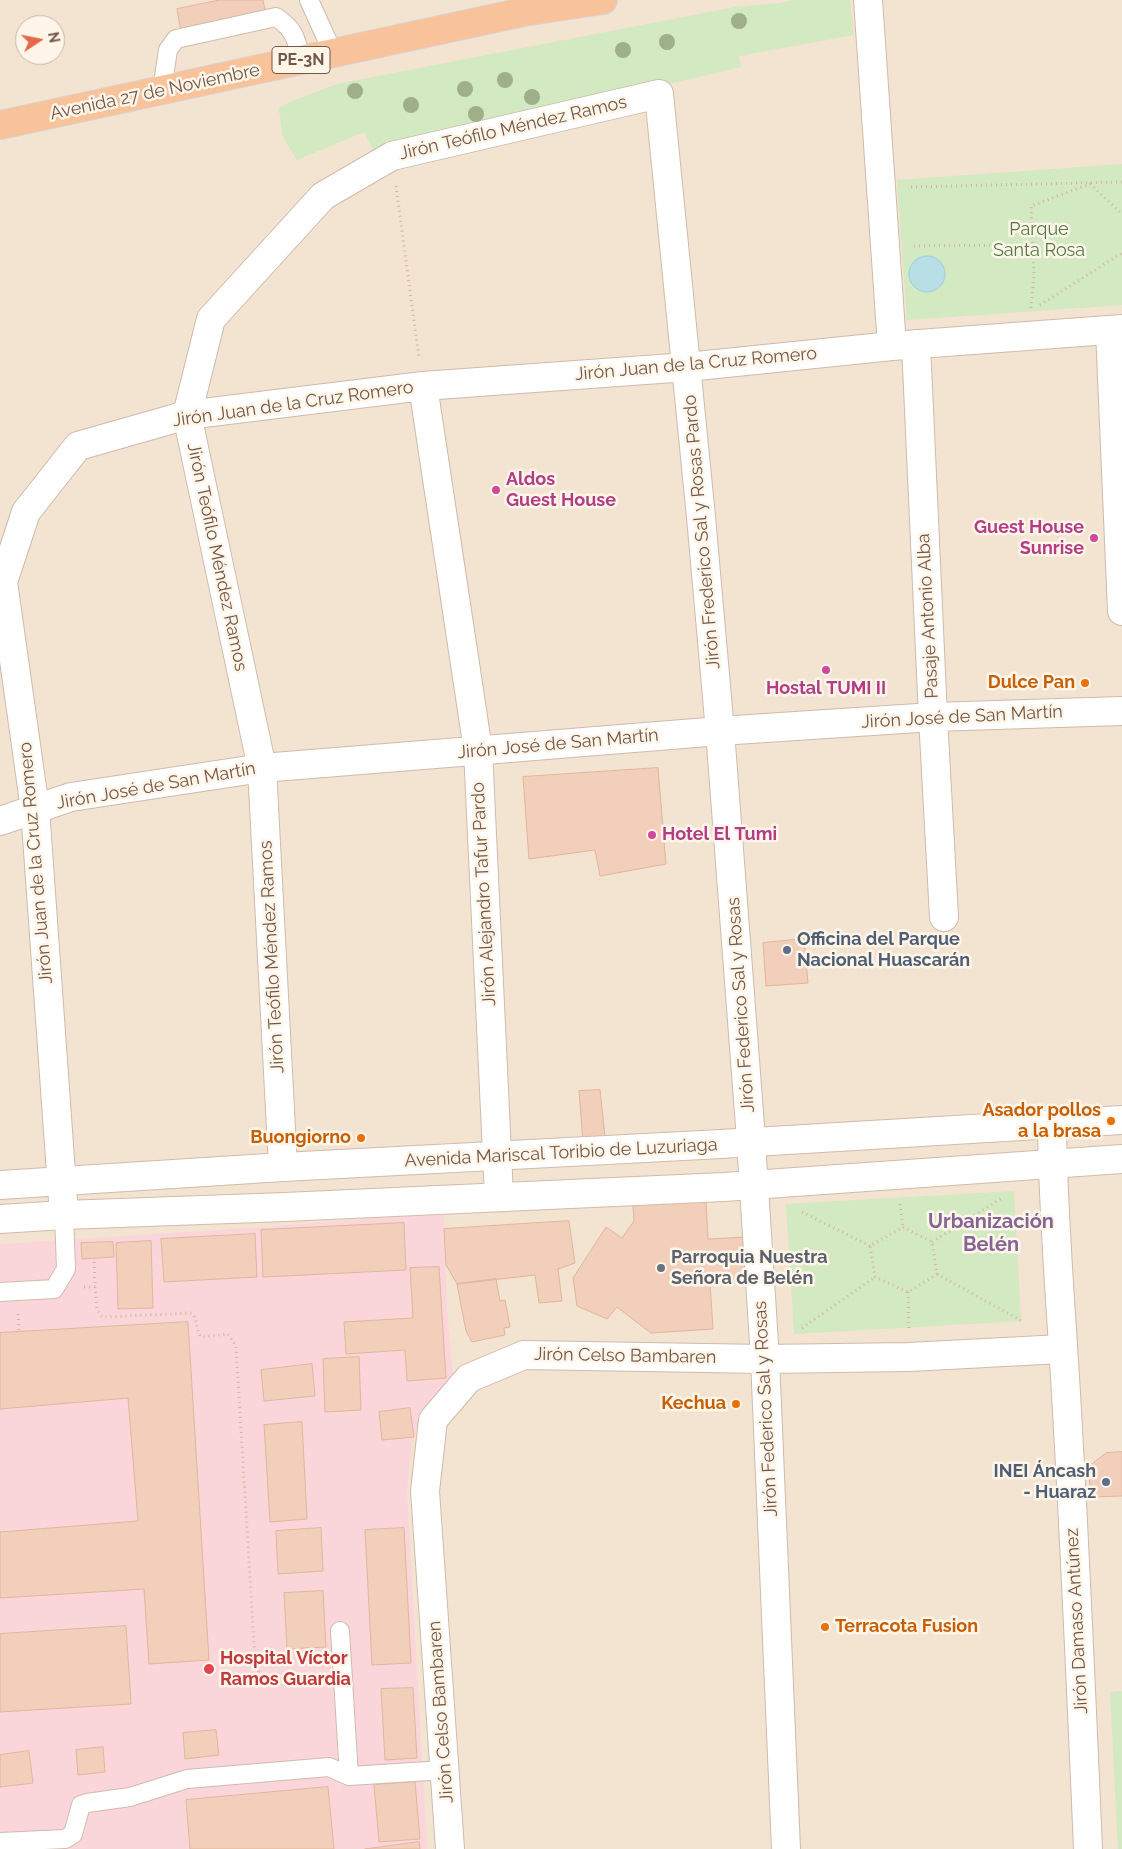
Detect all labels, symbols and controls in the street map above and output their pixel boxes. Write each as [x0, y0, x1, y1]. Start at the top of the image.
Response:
north arrow [15, 15, 65, 65]
text: N [45, 31, 63, 44]
road number: PE-3N [272, 46, 330, 74]
street label: Avenida 27 de Noviembre [48, 59, 262, 125]
street label: Jirón Teófilo Méndez Ramos [397, 91, 629, 165]
park label: Parque Santa Rosa [993, 219, 1085, 262]
street label: Jirón Juan de la Cruz Romero [574, 343, 818, 385]
street label: Jirón Juan de la Cruz Romero [171, 376, 415, 432]
street label: Jirón Frederico Sal y Rosas Pardo [679, 394, 725, 670]
street label: Jirón Teófilo Méndez Ramos [182, 441, 252, 673]
place label: Aldos Guest House [506, 469, 616, 512]
marker: Aldos Guest House [490, 484, 502, 496]
place label: Guest House Sunrise [974, 517, 1084, 560]
marker: Guest House Sunrise [1088, 532, 1100, 544]
street label: Pasaje Antonio Alba [913, 533, 943, 699]
marker: Hostal TUMI II [820, 664, 832, 676]
place label: Dulce Pan [988, 672, 1075, 694]
marker: Dulce Pan [1079, 677, 1091, 689]
place label: Hostal TUMI II [766, 678, 886, 700]
street label: Jirón José de San Martín [861, 701, 1063, 733]
street label: Jirón José de San Martín [456, 724, 660, 764]
street label: Jirón Juan de la Cruz Romero [15, 741, 57, 985]
street label: Jirón José de San Martín [55, 758, 257, 814]
street label: Jirón Alejandro Tafur Pardo [467, 782, 501, 1006]
place label: Hotel El Tumi [662, 824, 777, 846]
marker: Hotel El Tumi [646, 829, 658, 841]
street label: Jirón Teófilo Méndez Ramos [255, 840, 289, 1074]
street label: Jirón Federico Sal y Rosas [723, 897, 759, 1113]
place label: Officina del Parque Nacional Huascarán [797, 929, 970, 972]
marker: Officina del Parque Nacional Huascarán [781, 944, 793, 956]
place label: Asador pollos a la brasa [982, 1100, 1101, 1142]
marker: Asador pollos a la brasa [1105, 1115, 1117, 1127]
place label: Buongiorno [250, 1127, 351, 1149]
marker: Buongiorno [355, 1132, 367, 1144]
street label: Avenida Mariscal Toribio de Luzuriaga [404, 1134, 718, 1172]
district label: Urbanización Belén [928, 1210, 1054, 1257]
place label: Parroquia Nuestra Señora de Belén [671, 1247, 828, 1290]
marker: Parroquia Nuestra Señora de Belén [655, 1262, 667, 1274]
street label: Jirón Federico Sal y Rosas [750, 1301, 782, 1517]
street label: Jirón Celso Bambaren [534, 1344, 716, 1368]
place label: Kechua [661, 1393, 726, 1415]
marker: Kechua [730, 1398, 742, 1410]
place label: INEI Áncash - Huaraz [994, 1461, 1096, 1504]
marker: INEI Áncash - Huaraz [1100, 1476, 1112, 1488]
street label: Jirón Damaso Antúnez [1061, 1527, 1093, 1715]
place label: Terracota Fusion [835, 1616, 978, 1638]
street label: Jirón Celso Bambaren [424, 1620, 458, 1804]
marker: Terracota Fusion [819, 1621, 831, 1633]
place label: Hospital Víctor Ramos Guardia [220, 1648, 351, 1690]
marker: Hospital Víctor Ramos Guardia [202, 1662, 216, 1676]

